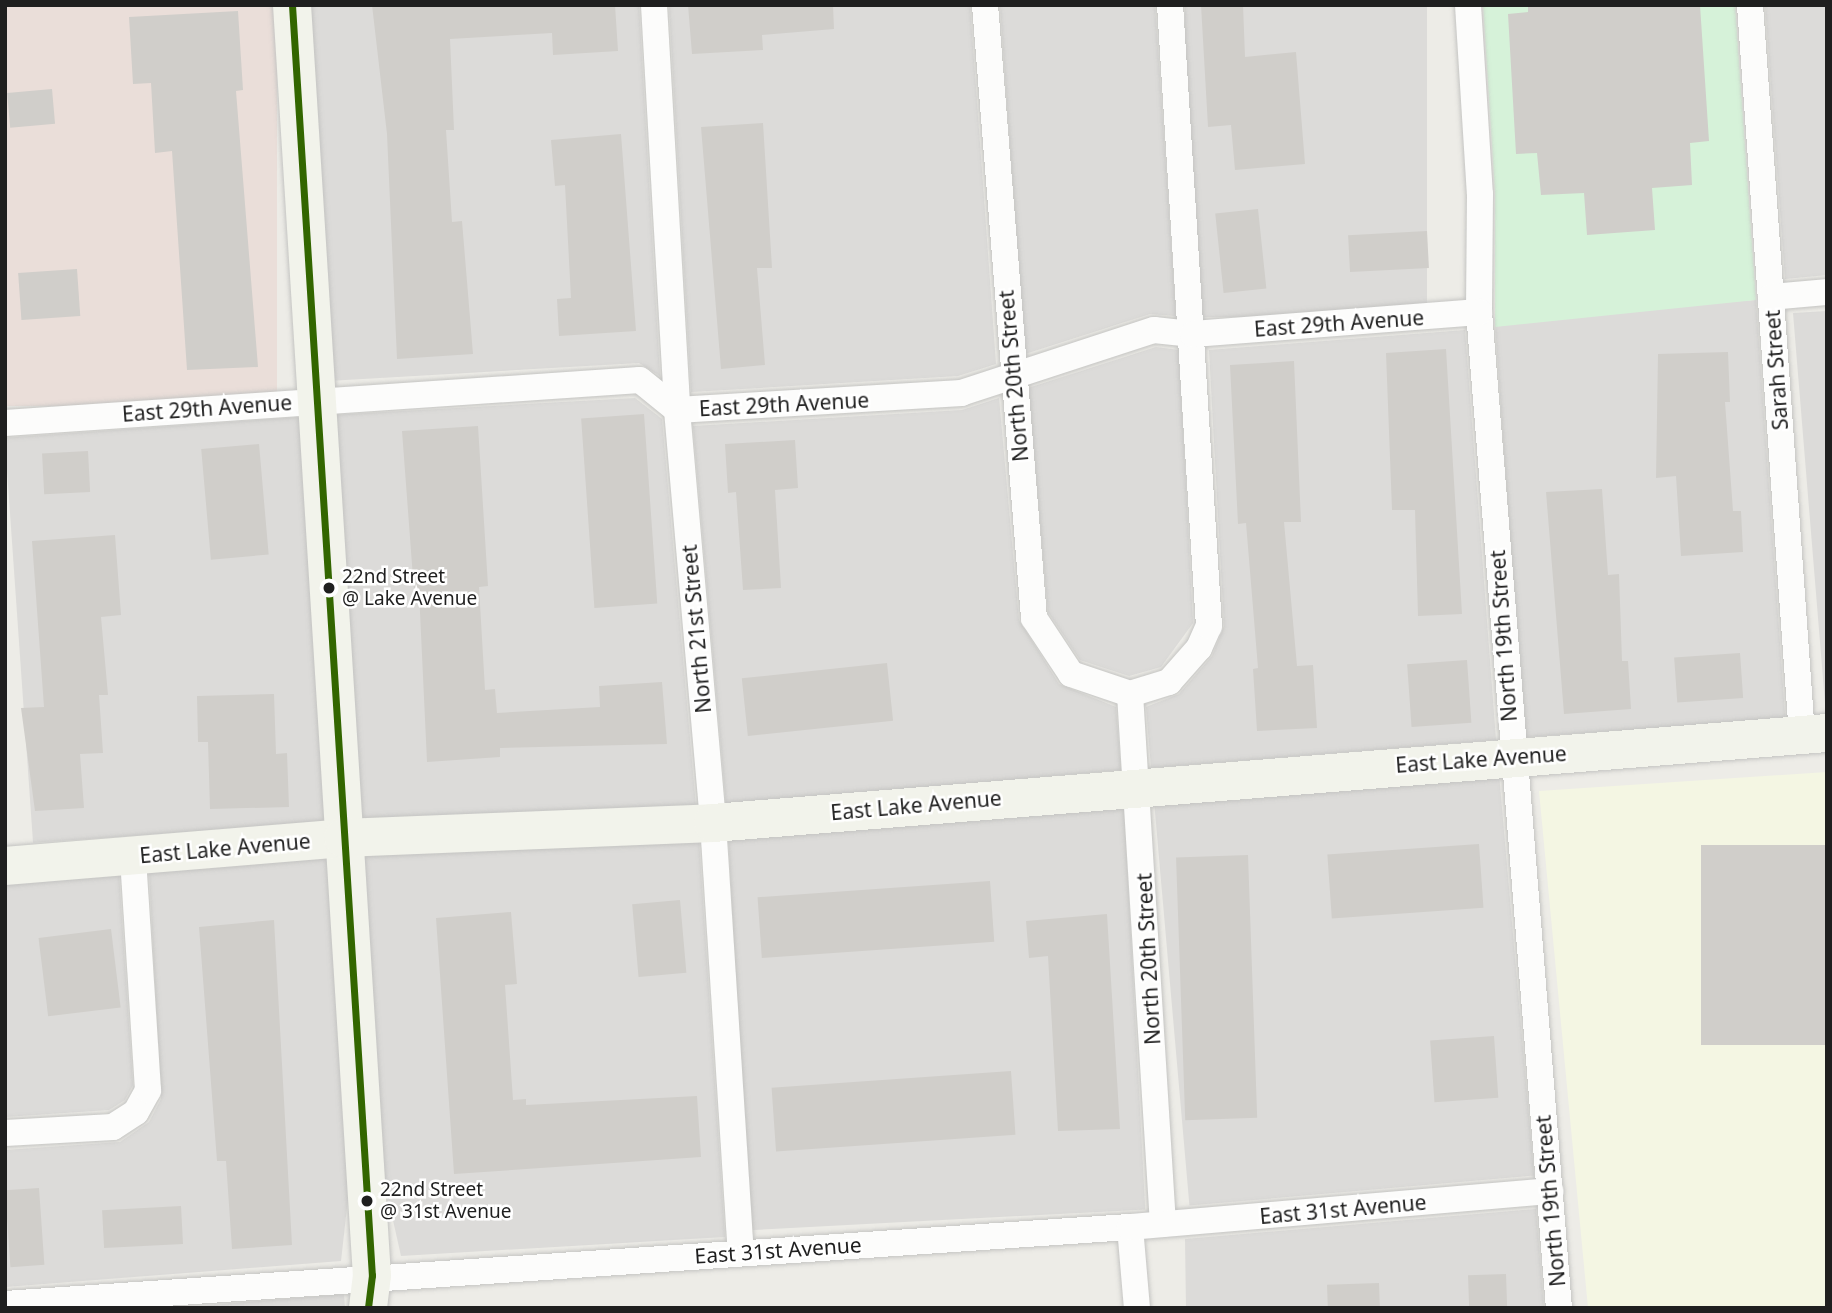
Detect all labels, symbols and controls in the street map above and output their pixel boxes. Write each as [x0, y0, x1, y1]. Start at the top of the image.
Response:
street label: North 20th Street [993, 289, 1033, 463]
street label: East 29th Avenue [1253, 304, 1425, 342]
street label: Sarah Street [1759, 309, 1793, 431]
street label: East 29th Avenue [698, 387, 870, 421]
street label: East 29th Avenue [121, 389, 293, 427]
street label: North 21st Street [676, 544, 716, 714]
street label: North 19th Street [1484, 549, 1522, 723]
place label: 22nd Street @ Lake Avenue [342, 566, 477, 610]
marker: 22nd Street @ Lake Avenue [322, 581, 336, 595]
street label: East Lake Avenue [1395, 740, 1567, 778]
street label: East Lake Avenue [829, 785, 1003, 825]
street label: East Lake Avenue [138, 828, 312, 868]
street label: North 20th Street [1131, 872, 1165, 1046]
street label: North 19th Street [1530, 1114, 1570, 1288]
place label: 22nd Street @ 31st Avenue [380, 1179, 511, 1223]
street label: East 31st Avenue [1259, 1189, 1427, 1229]
marker: 22nd Street @ 31st Avenue [360, 1194, 374, 1208]
street label: East 31st Avenue [694, 1232, 862, 1268]

